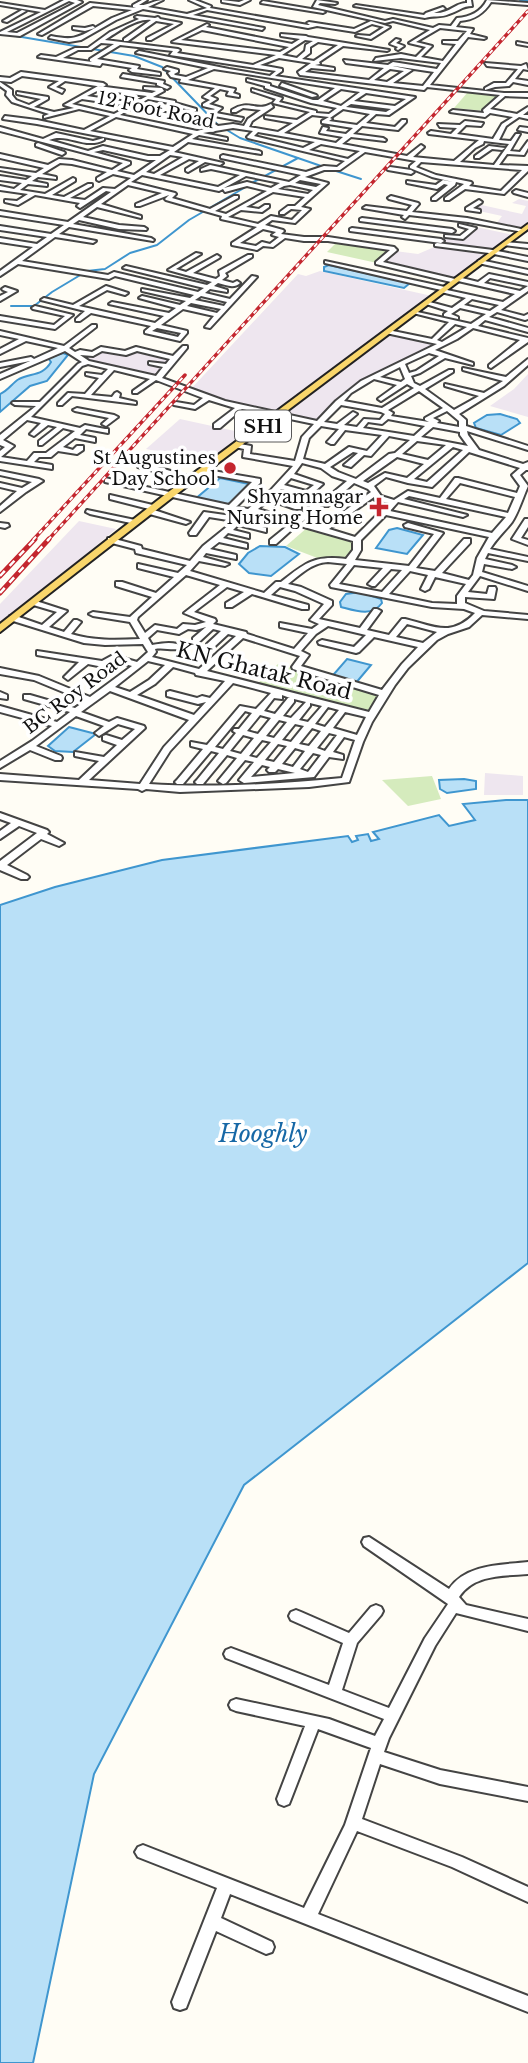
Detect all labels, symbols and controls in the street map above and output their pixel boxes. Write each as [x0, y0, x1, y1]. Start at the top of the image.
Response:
street label: 12 Foot Road [96, 87, 216, 133]
road number: SH1 [235, 410, 291, 442]
place label: St Augustines Day School [93, 447, 216, 490]
marker: St Augustines Day School [222, 460, 238, 476]
place label: Shyamnagar Nursing Home [227, 486, 363, 529]
marker: Shyamnagar Nursing Home [369, 497, 389, 517]
street label: KN Ghatak Road [174, 637, 354, 705]
street label: BC Roy Road [19, 647, 131, 739]
water label: Hooghly [218, 1120, 307, 1148]

